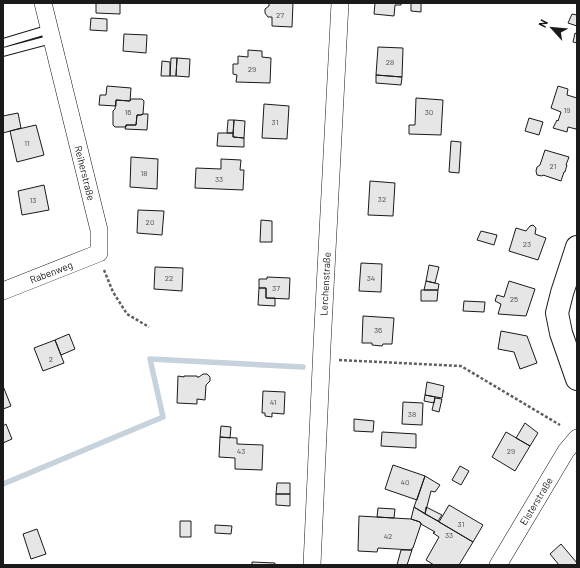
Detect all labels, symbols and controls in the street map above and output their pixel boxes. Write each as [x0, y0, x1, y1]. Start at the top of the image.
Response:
north arrow [532, 8, 572, 48]
house number: 27 [276, 10, 284, 20]
text: N [535, 17, 550, 29]
house number: 28 [386, 57, 394, 67]
house number: 29 [248, 64, 256, 74]
house number: 19 [564, 105, 570, 115]
house number: 16 [125, 107, 131, 117]
house number: 30 [425, 107, 433, 117]
house number: 31 [272, 117, 279, 127]
house number: 11 [24, 138, 30, 148]
street label: Reiherstraße [72, 144, 98, 202]
house number: 21 [550, 161, 557, 171]
house number: 18 [141, 168, 147, 178]
house number: 33 [215, 174, 223, 184]
house number: 32 [378, 194, 386, 204]
house number: 13 [30, 195, 36, 205]
house number: 20 [146, 217, 154, 227]
house number: 23 [523, 239, 531, 249]
street label: Lerchenstraße [317, 252, 333, 316]
street label: Rabenweg [28, 258, 74, 286]
house number: 22 [165, 273, 173, 283]
house number: 34 [367, 273, 375, 283]
house number: 37 [272, 283, 280, 293]
house number: 25 [510, 294, 518, 304]
house number: 36 [374, 325, 382, 335]
house number: 2 [49, 354, 53, 364]
house number: 41 [270, 397, 276, 407]
house number: 38 [408, 409, 416, 419]
house number: 43 [237, 446, 245, 456]
house number: 29 [507, 446, 515, 456]
street label: Elsterstraße [517, 475, 555, 527]
house number: 40 [401, 477, 409, 487]
house number: 31 [458, 519, 465, 529]
house number: 33 [445, 530, 453, 540]
house number: 42 [384, 531, 392, 541]

